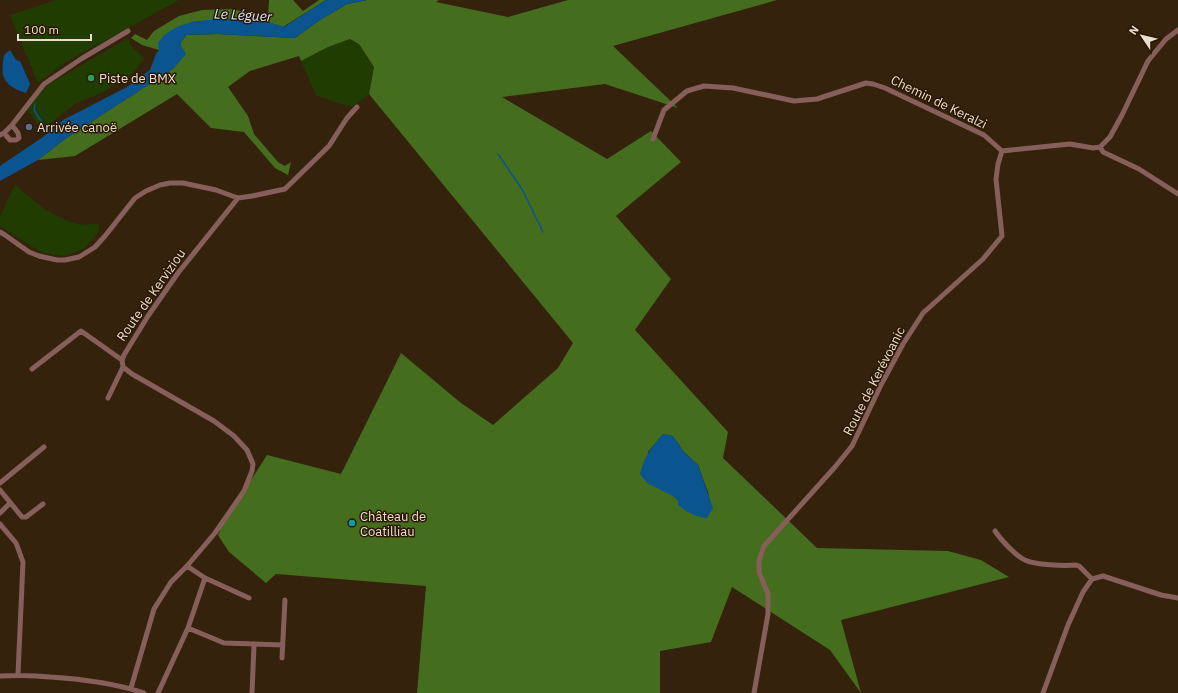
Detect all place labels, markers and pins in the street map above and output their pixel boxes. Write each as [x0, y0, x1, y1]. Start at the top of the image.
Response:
place label: Piste de BMX [99, 70, 176, 87]
marker: Piste de BMX [86, 73, 96, 83]
place label: Arrivée canoë [37, 119, 117, 136]
marker: Arrivée canoë [24, 122, 34, 132]
place label: Château de Coatilliau [360, 508, 426, 540]
marker: Château de Coatilliau [347, 518, 357, 528]

